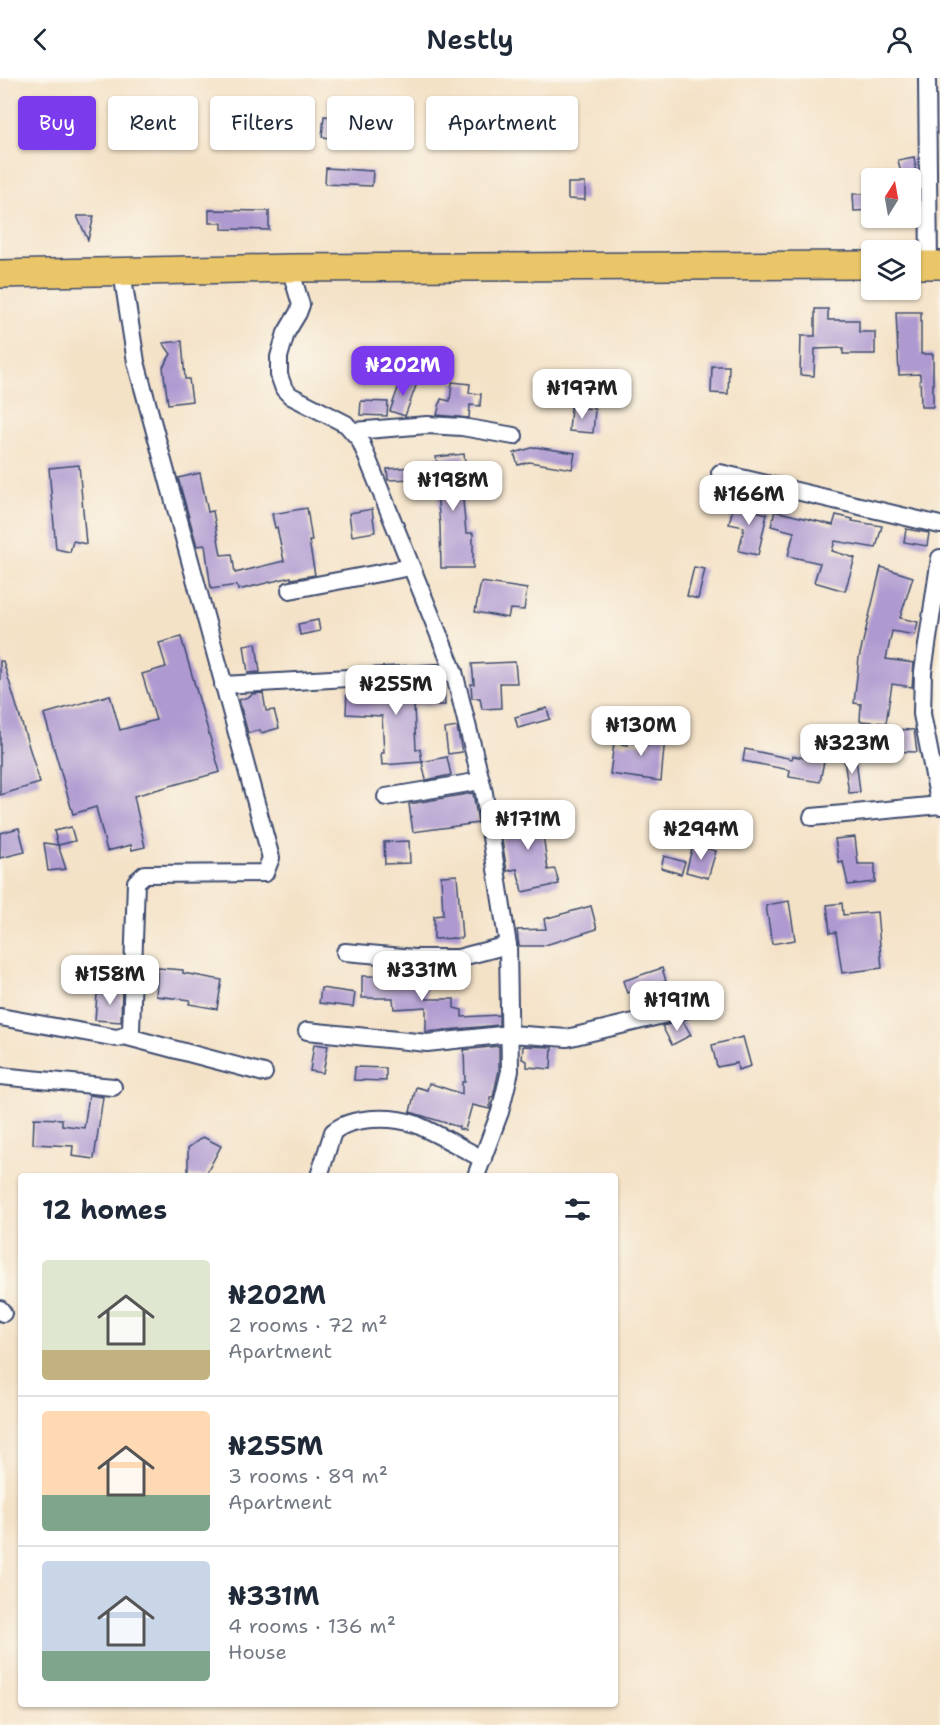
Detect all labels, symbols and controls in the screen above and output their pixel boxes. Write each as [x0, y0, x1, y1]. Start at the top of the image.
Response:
text: Nestly [426, 21, 514, 58]
icon: back [24, 23, 57, 56]
icon: person [883, 23, 916, 56]
chip: Buy [18, 96, 96, 150]
chip: Rent [108, 96, 198, 150]
chip: Filters [210, 96, 315, 150]
chip: New [327, 96, 414, 150]
chip: Apartment [426, 96, 578, 150]
north arrow [861, 168, 921, 228]
map controls [861, 168, 921, 300]
button: layers [861, 240, 921, 300]
pin: ₦202M [361, 346, 445, 397]
text: ₦202M [365, 352, 441, 378]
pin: ₦197M [540, 369, 624, 420]
text: ₦197M [547, 375, 617, 401]
pin: ₦198M [411, 461, 495, 512]
text: ₦198M [417, 467, 489, 493]
pin: ₦166M [707, 475, 791, 526]
text: ₦166M [713, 481, 785, 507]
pin: ₦255M [354, 665, 438, 716]
text: ₦255M [359, 671, 433, 697]
pin: ₦130M [599, 706, 683, 757]
text: ₦130M [605, 712, 677, 738]
pin: ₦323M [810, 724, 894, 775]
text: ₦323M [814, 730, 890, 756]
pin: ₦171M [486, 800, 570, 851]
text: ₦171M [495, 806, 561, 832]
pin: ₦294M [659, 810, 743, 861]
text: ₦294M [663, 816, 739, 842]
pin: ₦331M [380, 951, 464, 1002]
pin: ₦158M [68, 955, 152, 1006]
text: ₦331M [387, 957, 457, 983]
text: ₦158M [75, 961, 145, 987]
pin: ₦191M [635, 981, 719, 1032]
text: ₦191M [644, 987, 710, 1013]
text: 12 homes [42, 1192, 167, 1227]
icon: filters [561, 1193, 594, 1226]
text: ₦202M [228, 1277, 326, 1312]
icon: home [90, 1284, 162, 1356]
text: 2 rooms · 72 m² [228, 1312, 387, 1338]
text: Apartment [228, 1338, 332, 1364]
text: ₦255M [228, 1428, 323, 1463]
icon: home [90, 1435, 162, 1507]
text: 3 rooms · 89 m² [228, 1463, 388, 1489]
text: Apartment [228, 1489, 332, 1515]
text: ₦331M [228, 1578, 319, 1613]
icon: home [90, 1585, 162, 1657]
text: 4 rooms · 136 m² [228, 1613, 396, 1639]
text: House [228, 1639, 287, 1665]

